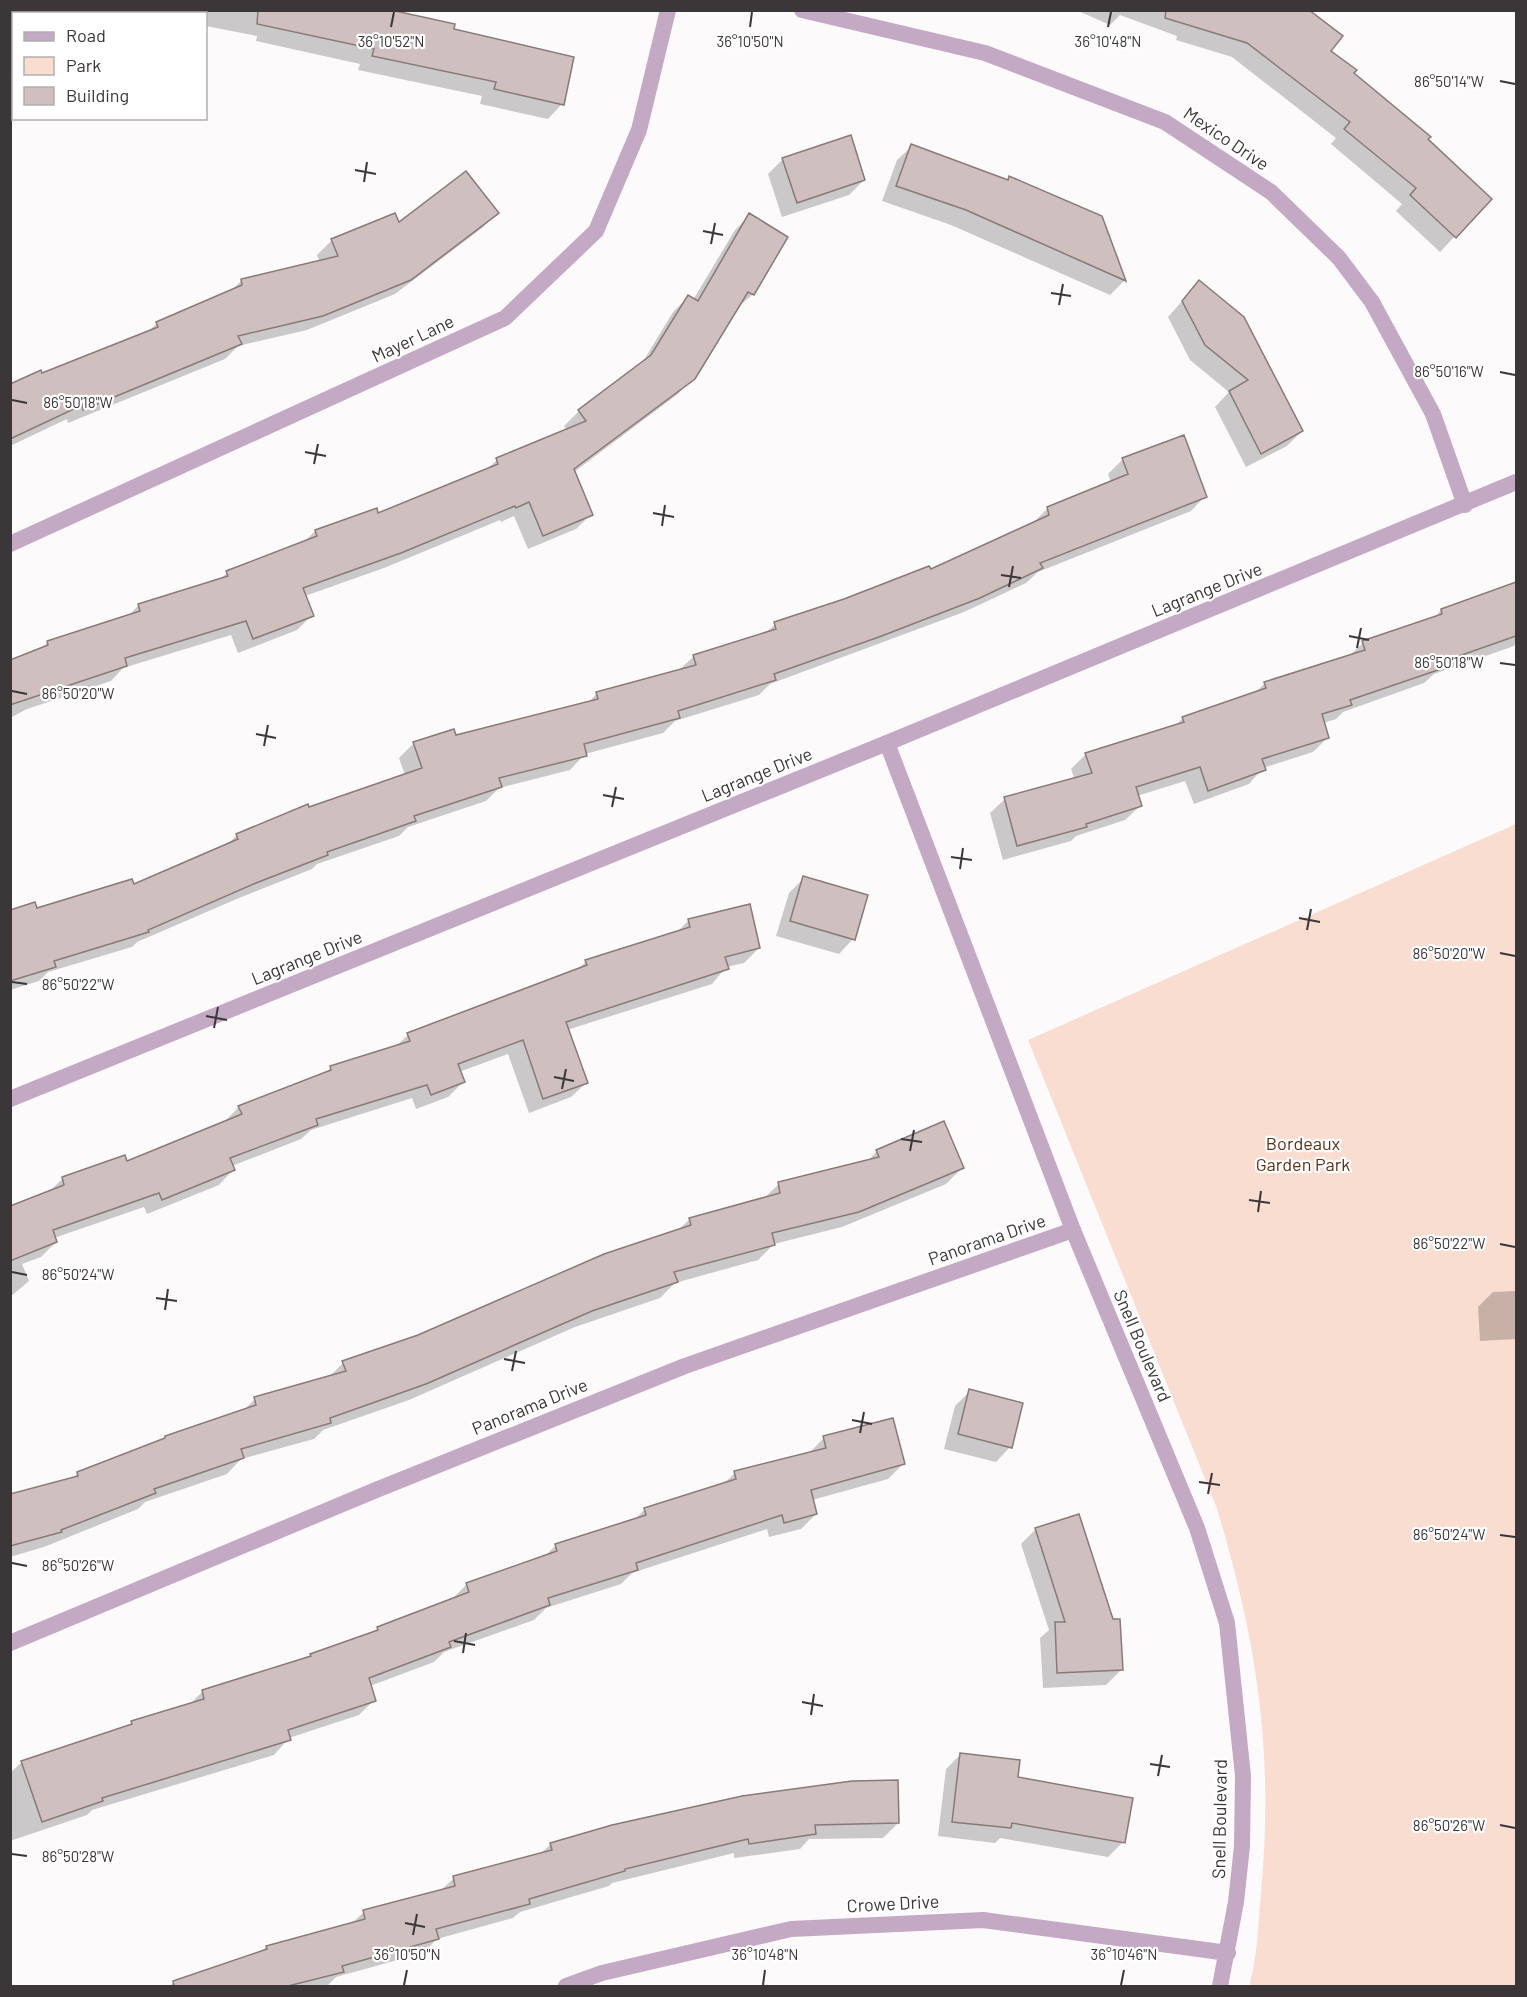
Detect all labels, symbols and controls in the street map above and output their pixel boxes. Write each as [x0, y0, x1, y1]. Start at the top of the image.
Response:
legend [12, 12, 207, 120]
text: Road [66, 24, 106, 46]
text: 36°10'52"N [358, 32, 424, 50]
text: 36°10'50"N [716, 32, 784, 50]
text: 36°10'48"N [1075, 32, 1141, 50]
text: Park [66, 54, 101, 76]
text: 86°50'14"W [1414, 72, 1484, 90]
text: Building [66, 84, 129, 106]
street label: Mexico Drive [1180, 102, 1273, 175]
street label: Mayer Lane [368, 309, 457, 367]
text: 86°50'16"W [1414, 362, 1484, 380]
text: 86°50'18"W [43, 393, 113, 411]
street label: Lagrange Drive [1148, 557, 1265, 621]
text: 86°50'18"W [1414, 653, 1484, 671]
text: 86°50'20"W [41, 684, 115, 702]
street label: Lagrange Drive [698, 742, 815, 806]
street label: Lagrange Drive [248, 925, 365, 989]
text: 86°50'20"W [1412, 944, 1486, 962]
text: 86°50'22"W [42, 975, 114, 993]
park label: Bordeaux Garden Park [1256, 1132, 1350, 1175]
street label: Panorama Drive [925, 1209, 1048, 1269]
text: 86°50'22"W [1413, 1234, 1485, 1252]
text: 86°50'24"W [42, 1265, 114, 1283]
street label: Snell Boulevard [1109, 1286, 1176, 1405]
street label: Panorama Drive [469, 1373, 591, 1439]
text: 86°50'24"W [1413, 1525, 1485, 1543]
text: 86°50'26"W [42, 1556, 114, 1574]
street label: Snell Boulevard [1207, 1759, 1231, 1879]
text: 86°50'26"W [1413, 1816, 1485, 1834]
text: 86°50'28"W [42, 1847, 114, 1865]
street label: Crowe Drive [846, 1890, 940, 1916]
text: 36°10'50"N [373, 1945, 441, 1963]
text: 36°10'48"N [732, 1945, 798, 1963]
text: 36°10'46"N [1091, 1945, 1157, 1963]

